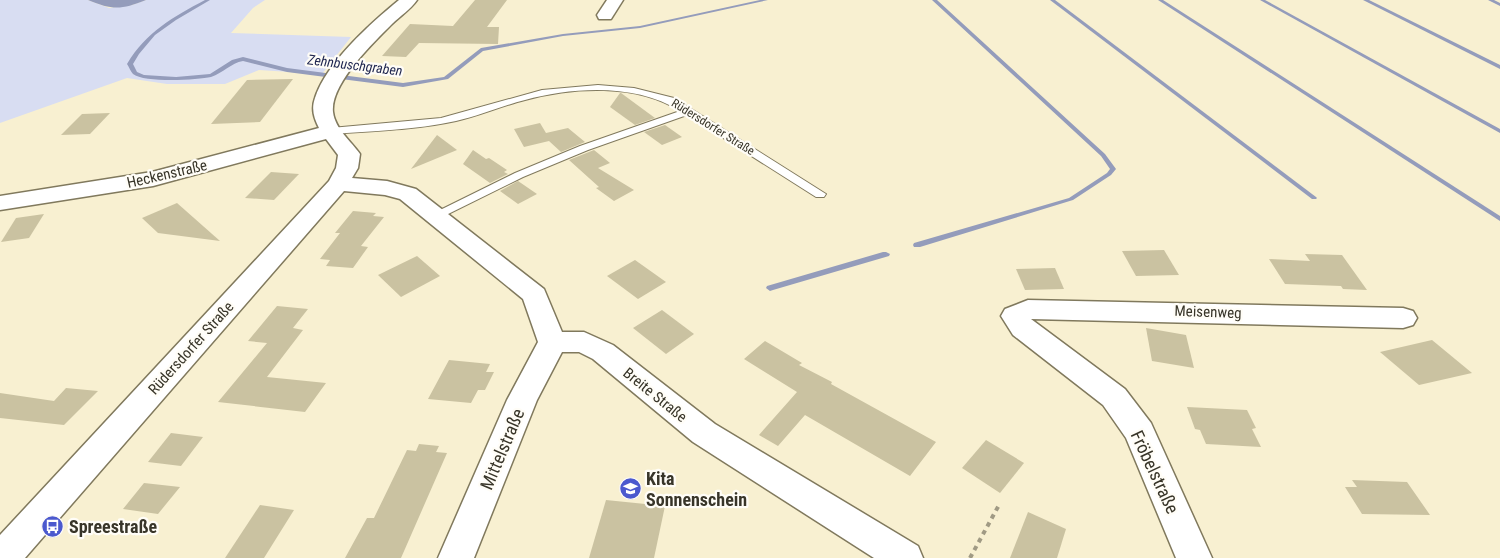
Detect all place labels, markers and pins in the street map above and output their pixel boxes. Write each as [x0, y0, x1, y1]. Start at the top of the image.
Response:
place label: Kita Sonnenschein [646, 468, 747, 510]
school or university icon: Kita Sonnenschein [618, 476, 642, 500]
bus stop icon: Spreestraße [41, 514, 65, 538]
place label: Spreestraße [69, 516, 158, 537]

